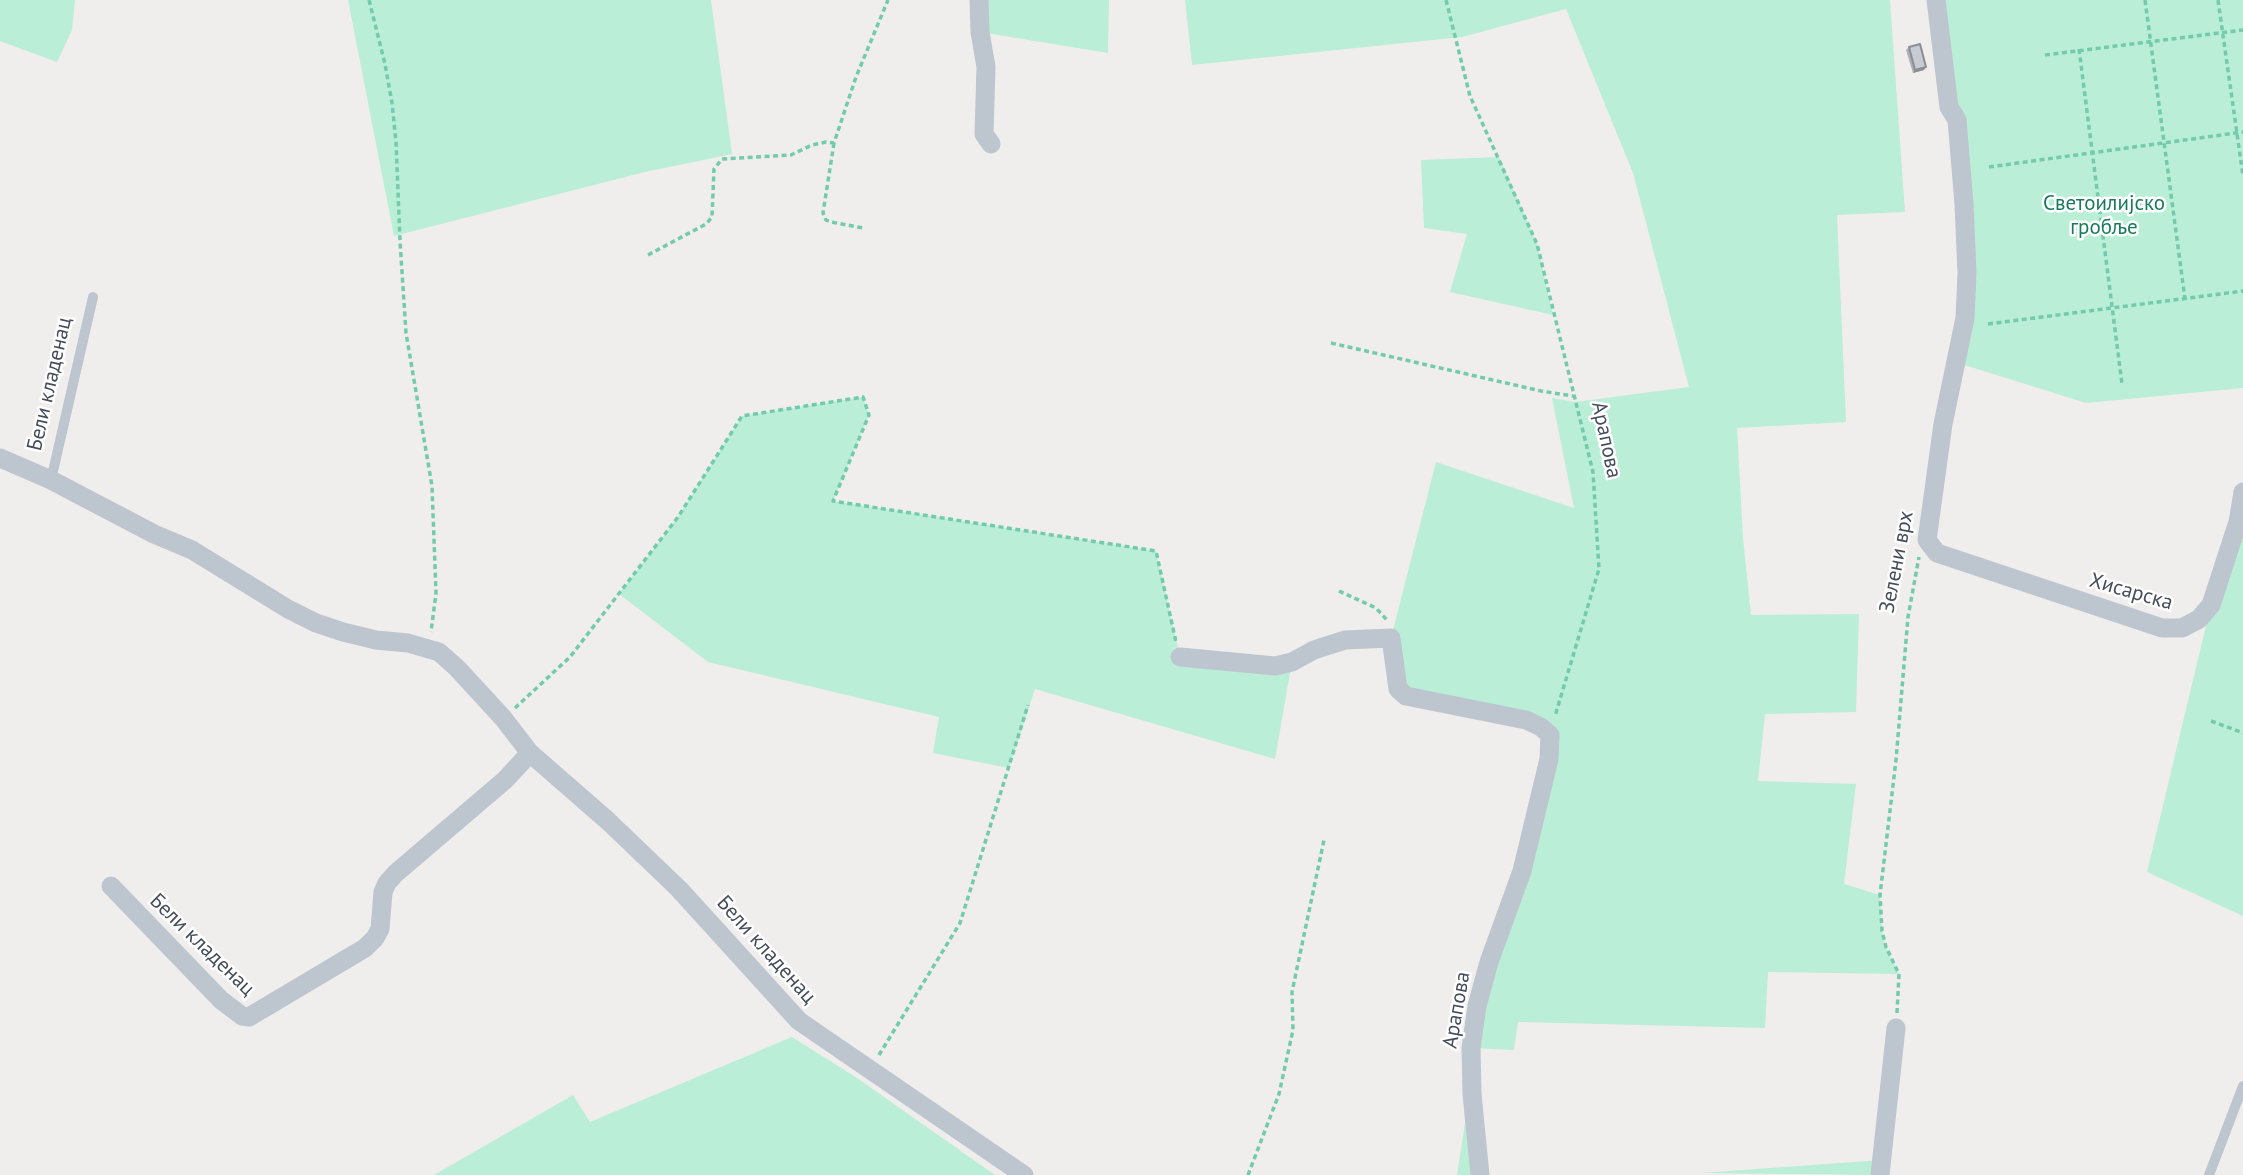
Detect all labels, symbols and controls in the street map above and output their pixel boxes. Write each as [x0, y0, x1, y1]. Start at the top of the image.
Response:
park label: Светоилијско гробље [2043, 191, 2165, 241]
street label: Бели кладенац [22, 315, 78, 453]
street label: Арапова [1586, 400, 1626, 480]
street label: Зелени врх [1875, 509, 1919, 615]
street label: Хисарска [2086, 568, 2176, 616]
street label: Бели кладенац [144, 889, 260, 1001]
street label: Бели кладенац [711, 891, 821, 1009]
street label: Арапова [1438, 970, 1476, 1050]

